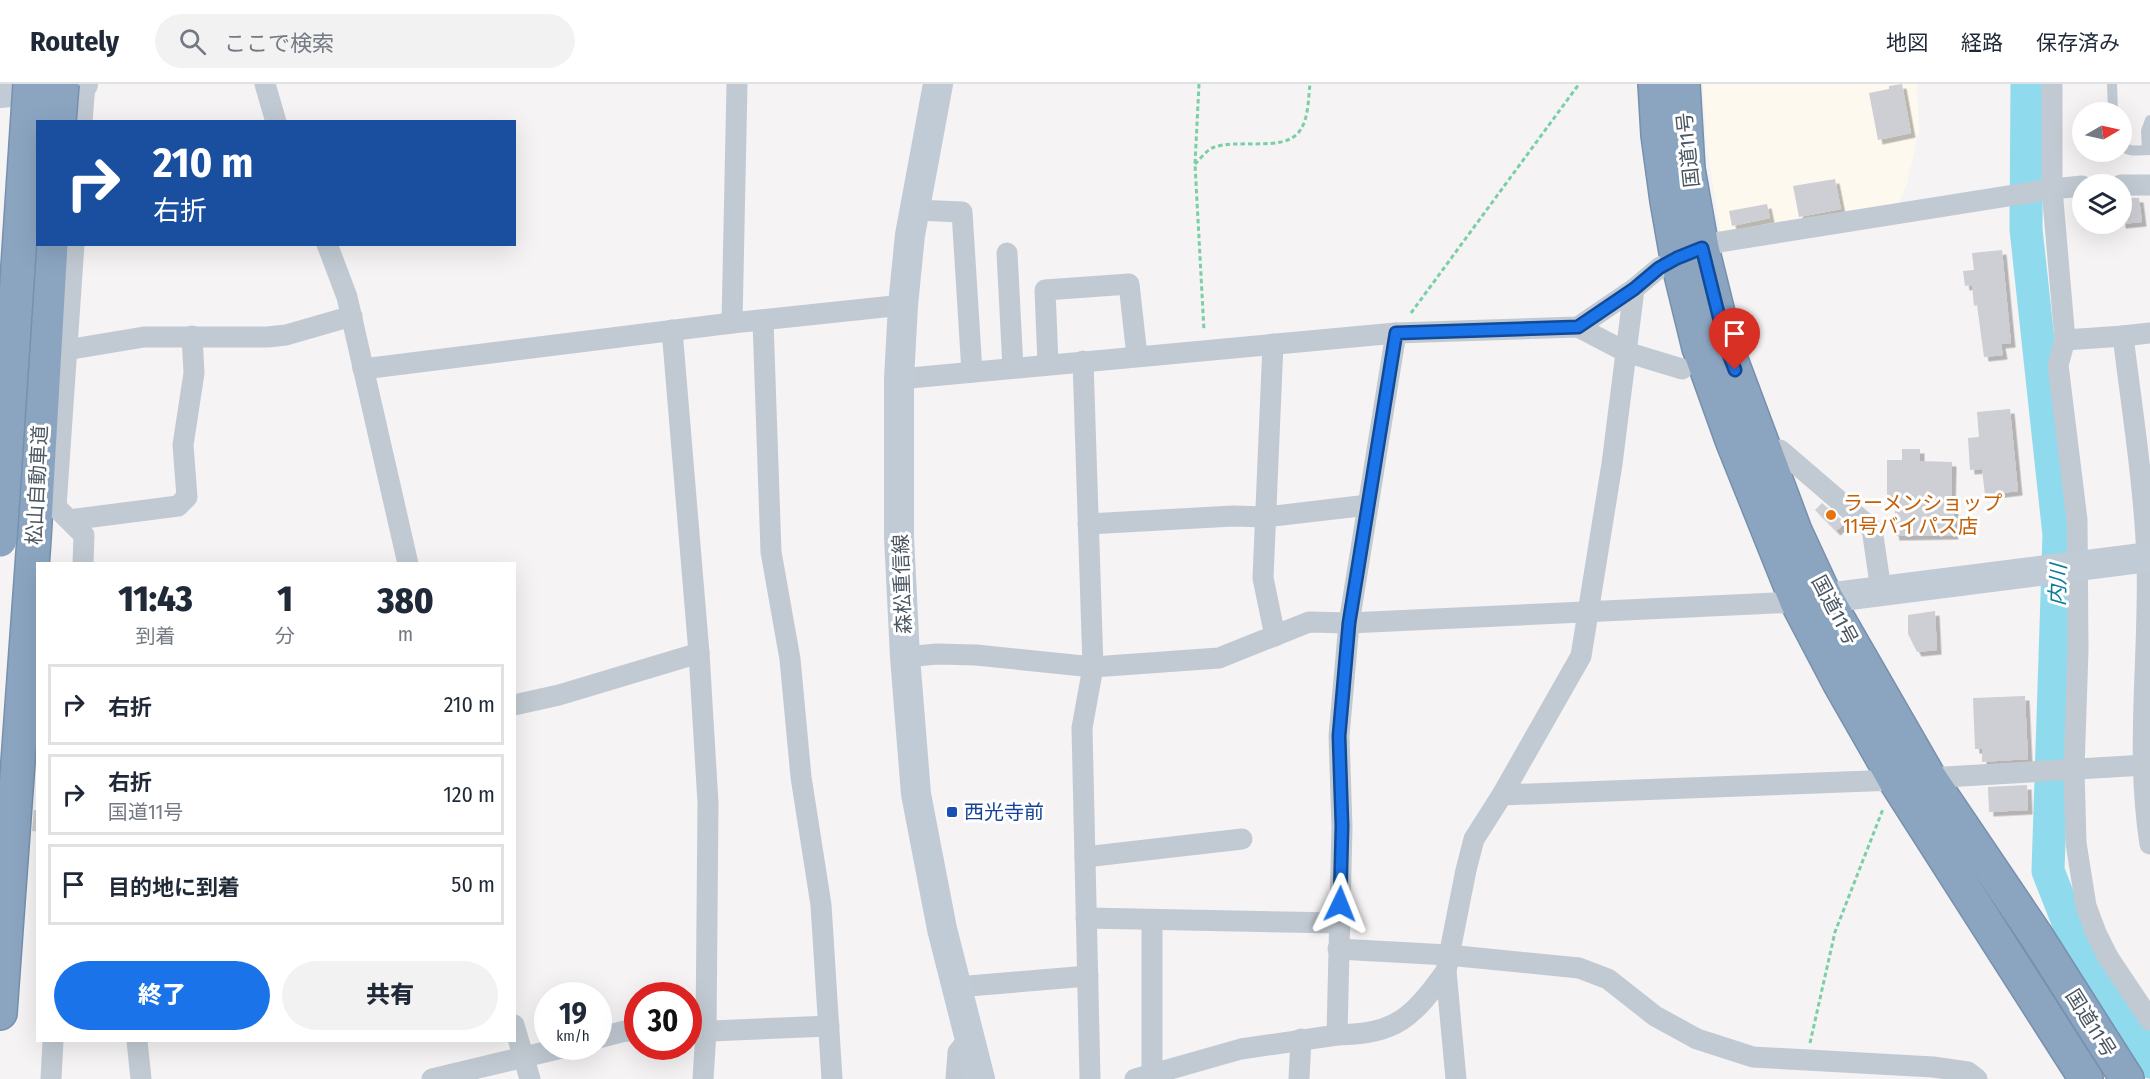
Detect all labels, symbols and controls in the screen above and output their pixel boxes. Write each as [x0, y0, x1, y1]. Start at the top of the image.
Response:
search box [155, 14, 575, 68]
text: Routely [30, 25, 119, 58]
icon: search [176, 25, 209, 58]
text: ここで検索 [224, 30, 334, 57]
text: 地図 [1886, 30, 1928, 56]
text: 経路 [1961, 30, 2003, 56]
text: 保存済み [2036, 30, 2120, 56]
north arrow [2072, 102, 2132, 162]
map controls [2072, 102, 2132, 234]
street label: 国道11号 [1672, 111, 1704, 189]
text: 210 m [153, 138, 253, 188]
icon: right [54, 144, 132, 222]
button: layers [2072, 174, 2132, 234]
text: 右折 [153, 195, 207, 227]
pin [1709, 308, 1760, 370]
icon: arrive [1718, 317, 1751, 350]
street label: 松山自動車道 [22, 424, 52, 546]
place label: ラーメンショップ 11号バイパス店 [1843, 491, 2002, 538]
marker: ラーメンショップ 11号バイパス店 [1824, 508, 1838, 522]
street label: 森松重信線 [888, 534, 916, 634]
water label: 内川 [2044, 562, 2072, 606]
street label: 国道11号 [1807, 571, 1863, 649]
text: 11:43 [118, 577, 193, 621]
text: 1 [277, 577, 293, 621]
text: 380 [377, 579, 434, 623]
text: m [398, 622, 413, 646]
text: 到着 [135, 624, 175, 648]
text: 分 [275, 624, 295, 648]
icon: right [57, 688, 90, 721]
text: 210 m [444, 691, 495, 718]
text: 右折 [108, 694, 152, 721]
text: 右折 [108, 769, 152, 796]
icon: right [57, 778, 90, 811]
text: 120 m [443, 781, 495, 808]
text: 国道11号 [108, 800, 183, 824]
place label: 西光寺前 [964, 800, 1044, 824]
marker: 西光寺前 [945, 805, 959, 819]
icon: arrive [57, 868, 90, 901]
text: 50 m [451, 871, 495, 898]
position arrow [1308, 872, 1372, 936]
text: 目的地に到着 [108, 874, 240, 901]
button: 終了 [54, 961, 270, 1030]
button: 共有 [282, 961, 498, 1030]
speed limit sign: 30 [624, 982, 702, 1060]
street label: 国道11号 [2061, 985, 2121, 1061]
text: 19 [559, 996, 587, 1032]
text: km/h [556, 1027, 590, 1045]

